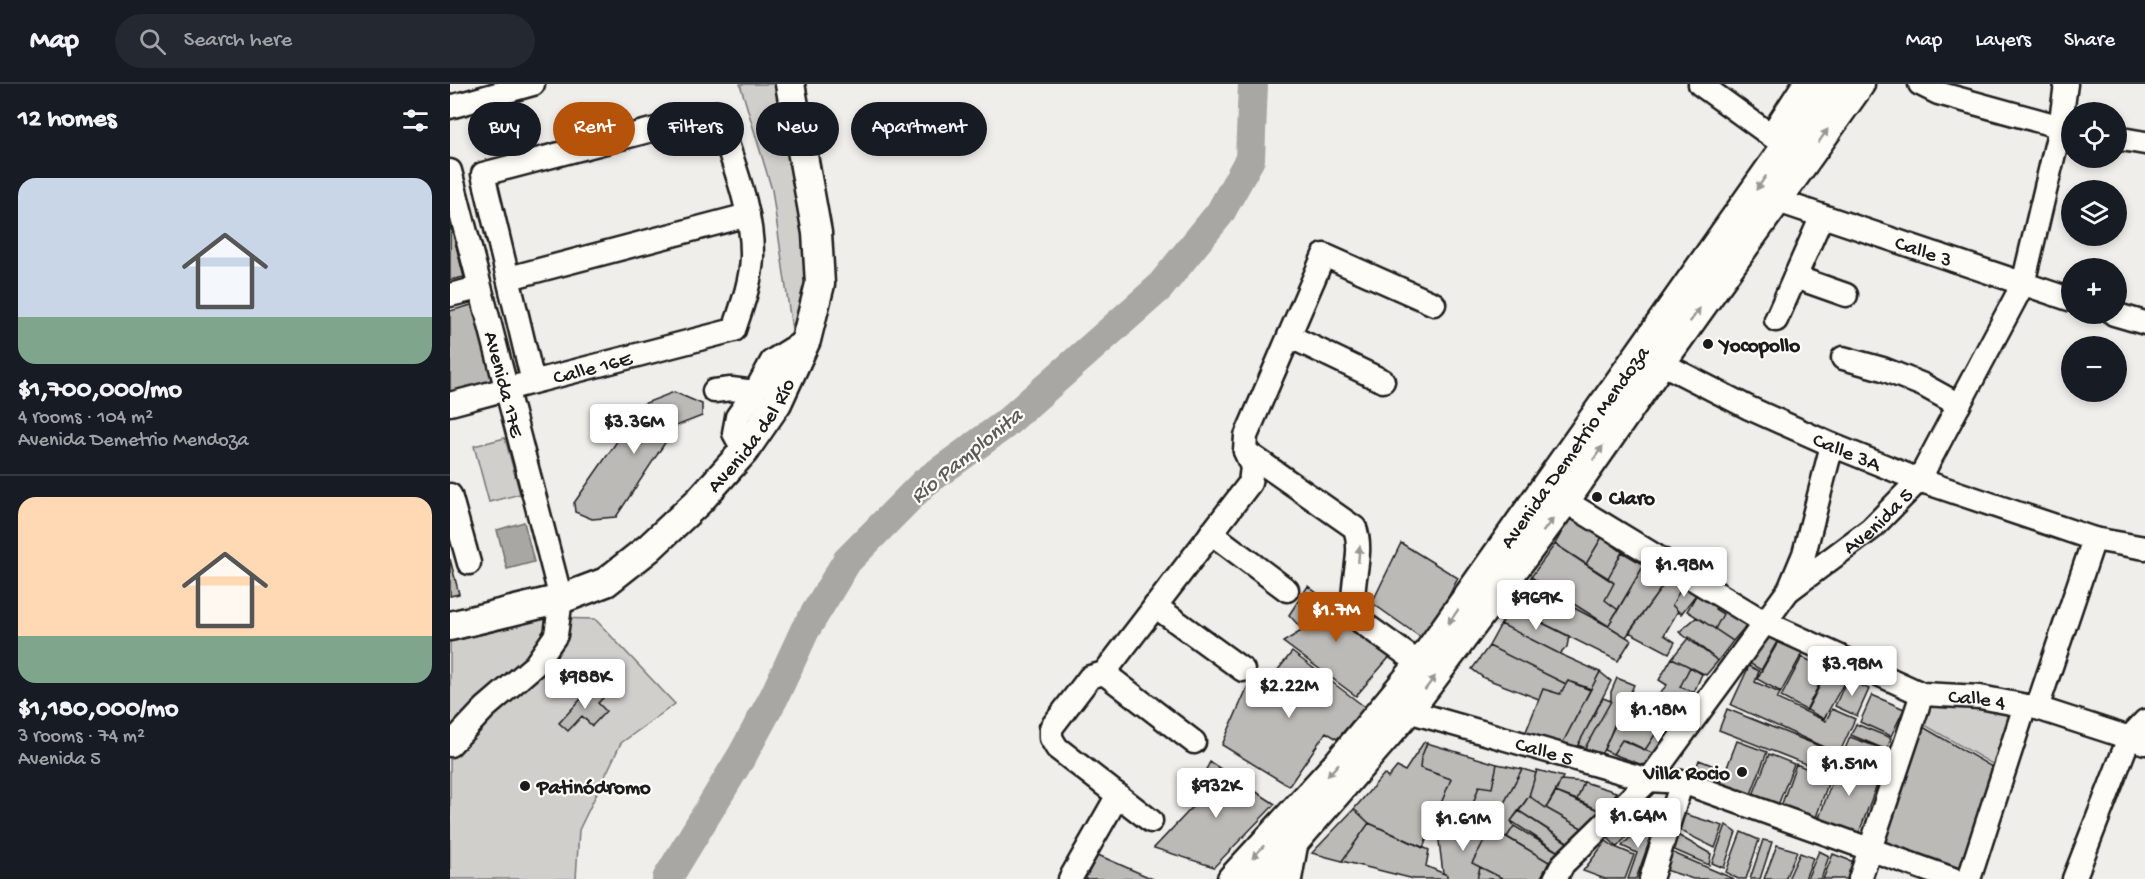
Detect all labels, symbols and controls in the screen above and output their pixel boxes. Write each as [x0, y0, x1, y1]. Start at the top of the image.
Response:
search box [115, 14, 535, 68]
text: Map [30, 25, 79, 58]
icon: search [136, 25, 169, 58]
text: Search here [184, 28, 292, 54]
text: Map [1906, 29, 1942, 54]
text: Layers [1975, 29, 2031, 54]
text: Share [2064, 29, 2115, 54]
chip: Buy [468, 102, 541, 156]
chip: Rent [553, 102, 635, 156]
chip: Filters [647, 102, 744, 156]
chip: New [756, 102, 839, 156]
chip: Apartment [851, 102, 987, 156]
map controls [2061, 102, 2127, 402]
button: locate [2061, 102, 2127, 168]
icon: filters [399, 104, 432, 137]
text: 12 homes [18, 105, 116, 136]
one-way arrow [1817, 129, 1829, 145]
one-way arrow [1755, 175, 1767, 191]
button: layers [2061, 180, 2127, 246]
icon: home [171, 217, 279, 325]
street label: Calle 3 [1891, 232, 1955, 275]
button: + [2061, 258, 2127, 324]
one-way arrow [1689, 308, 1701, 324]
street label: Avenida 17E [476, 329, 528, 441]
place label: Yocopollo [1717, 335, 1800, 360]
button: − [2061, 336, 2127, 402]
marker: Yocopollo [1701, 337, 1715, 351]
street label: Avenida Demetrio Mendoza [1496, 341, 1657, 555]
street label: Calle 16E [551, 348, 636, 392]
street label: Avenida del Río [703, 375, 803, 499]
text: $1,700,000/mo [18, 376, 182, 407]
water label: Río Pamplonita [906, 403, 1030, 510]
pin: $3.36M [585, 404, 683, 455]
text: 4 rooms · 104 m² [18, 407, 153, 430]
text: $3.36M [604, 412, 664, 435]
street label: Calle 3A [1808, 429, 1885, 480]
text: Avenida Demetrio Mendoza [18, 430, 249, 453]
one-way arrow [1592, 445, 1603, 461]
street label: Avenida 5 [1839, 484, 1920, 562]
place label: Claro [1608, 488, 1655, 513]
marker: Claro [1590, 490, 1604, 504]
one-way arrow [1541, 517, 1553, 532]
icon: home [171, 536, 279, 644]
one-way arrow [1354, 545, 1364, 564]
pin: $1.98M [1635, 547, 1733, 598]
text: $1.98M [1655, 555, 1713, 578]
pin: $969K [1494, 580, 1578, 631]
text: $969K [1511, 588, 1561, 611]
pin: $1.7M [1294, 592, 1378, 643]
text: $1.7M [1312, 600, 1360, 623]
one-way arrow [1447, 608, 1459, 624]
pin: $3.98M [1803, 646, 1901, 697]
text: $3.98M [1822, 654, 1882, 677]
pin: $988K [543, 659, 627, 710]
text: $988K [559, 667, 611, 690]
pin: $2.22M [1240, 668, 1338, 719]
one-way arrow [1423, 675, 1435, 690]
text: $2.22M [1260, 676, 1318, 699]
street label: Calle 4 [1948, 686, 2008, 718]
pin: $1.18M [1609, 692, 1707, 743]
text: $1,180,000/mo [18, 695, 179, 726]
text: $1.18M [1630, 700, 1686, 723]
text: 3 rooms · 74 m² [18, 726, 145, 749]
street label: Calle 5 [1512, 733, 1575, 774]
pin: $1.51M [1800, 746, 1898, 797]
text: Avenida 5 [18, 749, 101, 772]
text: $1.51M [1821, 754, 1877, 777]
one-way arrow [1326, 762, 1340, 777]
place label: Villa Rocio [1642, 763, 1730, 788]
marker: Villa Rocio [1735, 765, 1749, 779]
pin: $932K [1174, 768, 1258, 819]
text: $932K [1191, 776, 1241, 799]
place label: Patinódromo [536, 777, 651, 802]
marker: Patinódromo [518, 779, 532, 793]
pin: $1.64M [1589, 798, 1687, 849]
pin: $1.61M [1414, 801, 1512, 852]
text: $1.64M [1610, 806, 1666, 829]
text: $1.61M [1435, 809, 1491, 832]
one-way arrow [1251, 844, 1265, 859]

